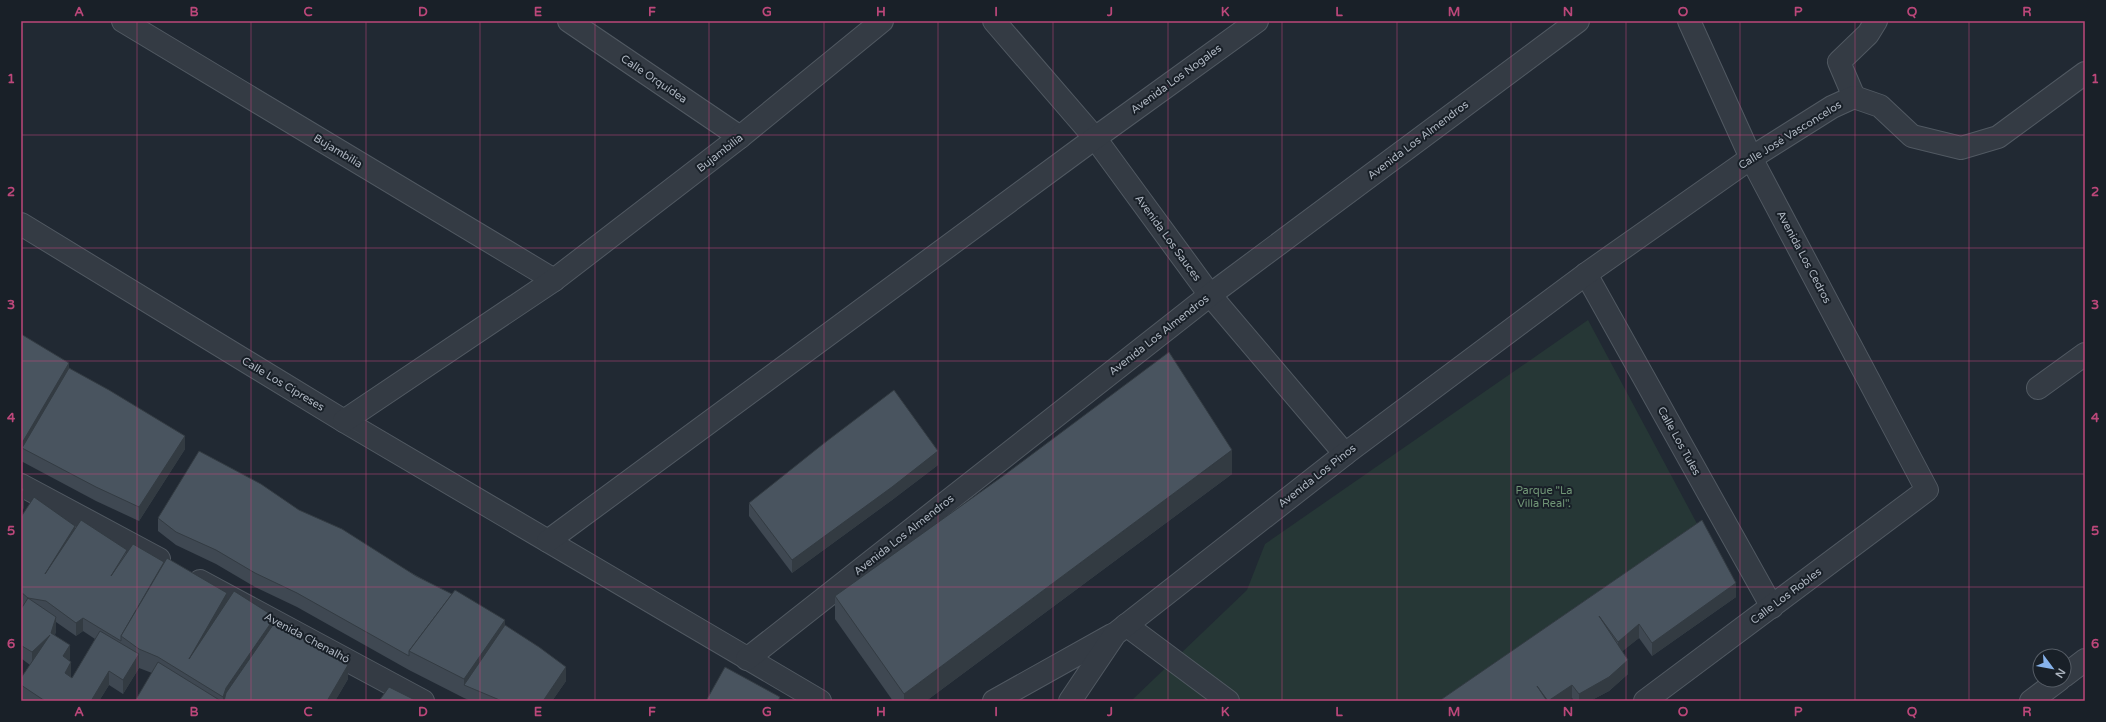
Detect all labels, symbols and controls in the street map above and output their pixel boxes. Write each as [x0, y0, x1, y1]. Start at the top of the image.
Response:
text: A [74, 4, 84, 20]
text: B [189, 4, 199, 20]
text: C [303, 4, 313, 20]
text: D [418, 4, 428, 20]
text: E [534, 4, 542, 20]
text: F [648, 4, 656, 20]
text: G [762, 4, 772, 20]
text: H [876, 4, 886, 20]
text: I [994, 4, 998, 20]
text: J [1106, 4, 1113, 20]
text: K [1221, 4, 1230, 20]
text: L [1335, 4, 1343, 20]
text: M [1448, 4, 1460, 20]
text: N [1563, 4, 1573, 20]
text: O [1678, 4, 1689, 20]
text: P [1794, 4, 1803, 20]
text: Q [1907, 4, 1918, 20]
text: R [2022, 4, 2032, 20]
street label: Avenida Los Nogales [1128, 42, 1224, 116]
street label: Calle Orquídea [618, 52, 690, 106]
text: 1 [7, 71, 15, 87]
text: 1 [2091, 71, 2099, 87]
street label: Avenida Los Almendros [1365, 98, 1471, 182]
street label: Calle José Vasconcelos [1736, 98, 1844, 172]
street label: Bujambilia [311, 131, 365, 171]
street label: Bujambilia [694, 131, 746, 175]
text: 2 [7, 184, 15, 200]
text: 2 [2091, 184, 2099, 200]
street label: Avenida Los Sauces [1132, 192, 1204, 284]
street label: Avenida Los Cedros [1774, 208, 1834, 306]
street label: Avenida Los Almendros [1106, 292, 1212, 378]
text: 3 [7, 297, 15, 313]
text: 3 [2091, 297, 2099, 313]
street label: Calle Los Cipreses [239, 354, 327, 414]
street label: Calle Los Tules [1655, 404, 1703, 478]
text: 4 [7, 410, 16, 426]
text: 4 [2091, 410, 2100, 426]
street label: Avenida Los Pinos [1276, 442, 1358, 510]
park label: Parque "La Villa Real". [1515, 484, 1573, 510]
street label: Avenida Los Almendros [851, 492, 957, 578]
text: 5 [7, 523, 15, 539]
text: 5 [2091, 523, 2099, 539]
street label: Calle Los Robles [1748, 565, 1824, 627]
street label: Avenida Chenalhó [262, 610, 352, 666]
text: 6 [7, 636, 15, 652]
text: 6 [2091, 636, 2099, 652]
north arrow [2032, 648, 2072, 688]
text: N [2052, 666, 2068, 680]
text: A [74, 704, 84, 720]
text: B [189, 704, 199, 720]
text: C [303, 704, 313, 720]
text: D [418, 704, 428, 720]
text: E [534, 704, 542, 720]
text: F [648, 704, 656, 720]
text: G [762, 704, 772, 720]
text: H [876, 704, 886, 720]
text: I [994, 704, 998, 720]
text: J [1106, 704, 1113, 720]
text: K [1221, 704, 1230, 720]
text: L [1335, 704, 1343, 720]
text: M [1448, 704, 1460, 720]
text: N [1563, 704, 1573, 720]
text: O [1678, 704, 1689, 720]
text: P [1794, 704, 1803, 720]
text: Q [1907, 704, 1918, 720]
text: R [2022, 704, 2032, 720]

